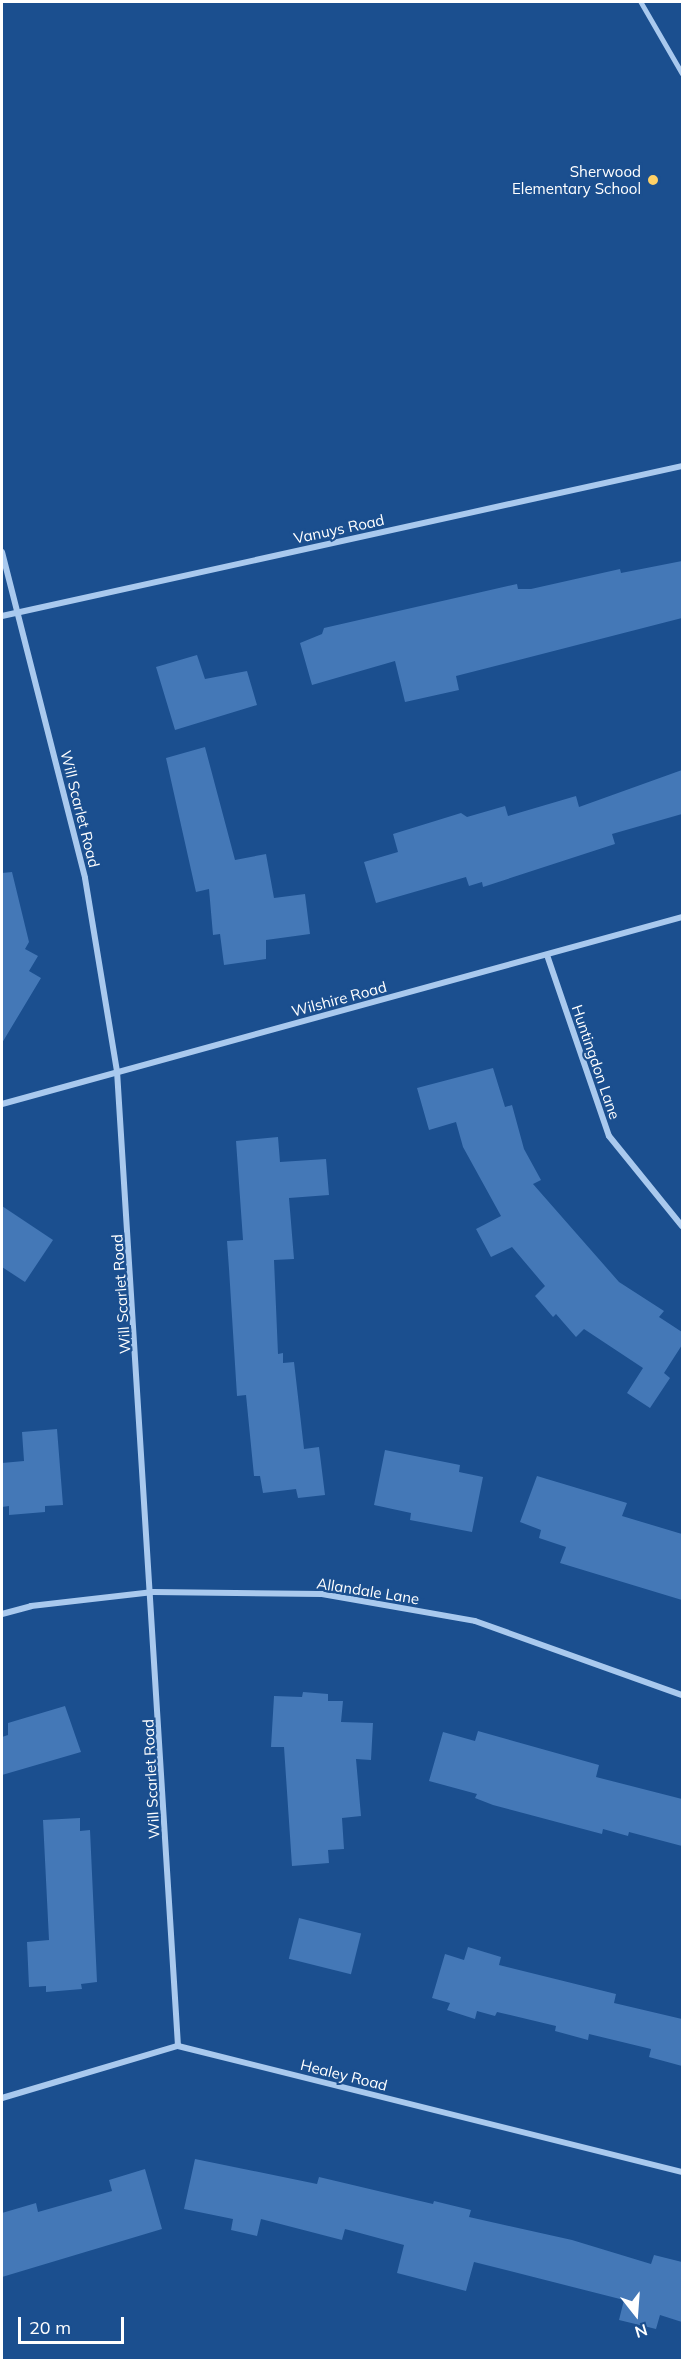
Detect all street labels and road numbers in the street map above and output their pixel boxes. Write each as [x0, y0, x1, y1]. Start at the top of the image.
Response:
street label: Vanuys Road [292, 511, 386, 547]
street label: Will Scarlet Road [57, 749, 103, 869]
street label: Wilshire Road [289, 978, 389, 1020]
street label: Huntingdon Lane [568, 1002, 624, 1122]
street label: Will Scarlet Road [108, 1233, 134, 1355]
street label: Allandale Lane [315, 1574, 421, 1608]
street label: Will Scarlet Road [139, 1719, 163, 1839]
street label: Healey Road [299, 2056, 389, 2094]

